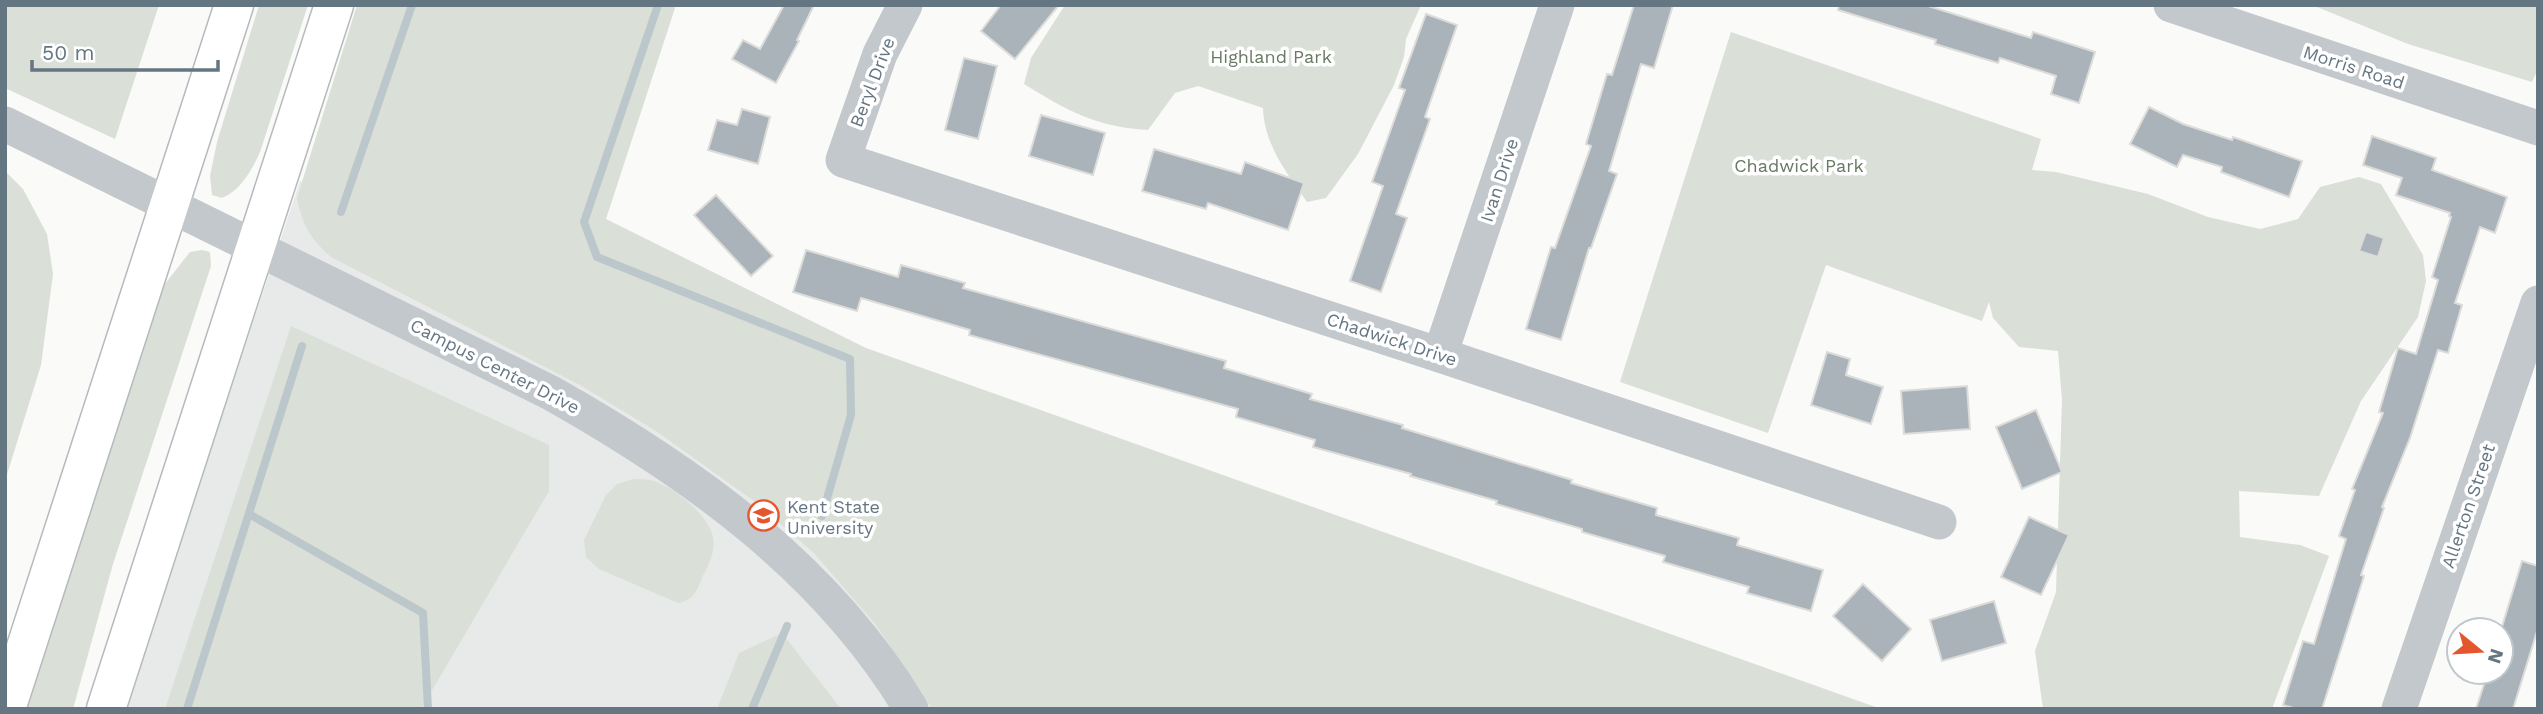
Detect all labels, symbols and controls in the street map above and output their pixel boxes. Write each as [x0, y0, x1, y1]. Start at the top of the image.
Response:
scale bar [32, 28, 217, 72]
street label: Beryl Drive [845, 34, 899, 130]
text: 50 m [42, 40, 94, 65]
street label: Morris Road [2301, 41, 2407, 93]
park label: Highland Park [1210, 46, 1332, 67]
street label: Ivan Drive [1476, 136, 1522, 224]
park label: Chadwick Park [1734, 155, 1864, 176]
street label: Chadwick Drive [1324, 308, 1460, 370]
street label: Campus Center Drive [407, 314, 583, 418]
street label: Allerton Street [2437, 441, 2499, 571]
place label: Kent State University [787, 496, 880, 538]
school or university icon: Kent State University [747, 499, 781, 533]
north arrow [2445, 616, 2515, 686]
text: N [2483, 646, 2509, 666]

